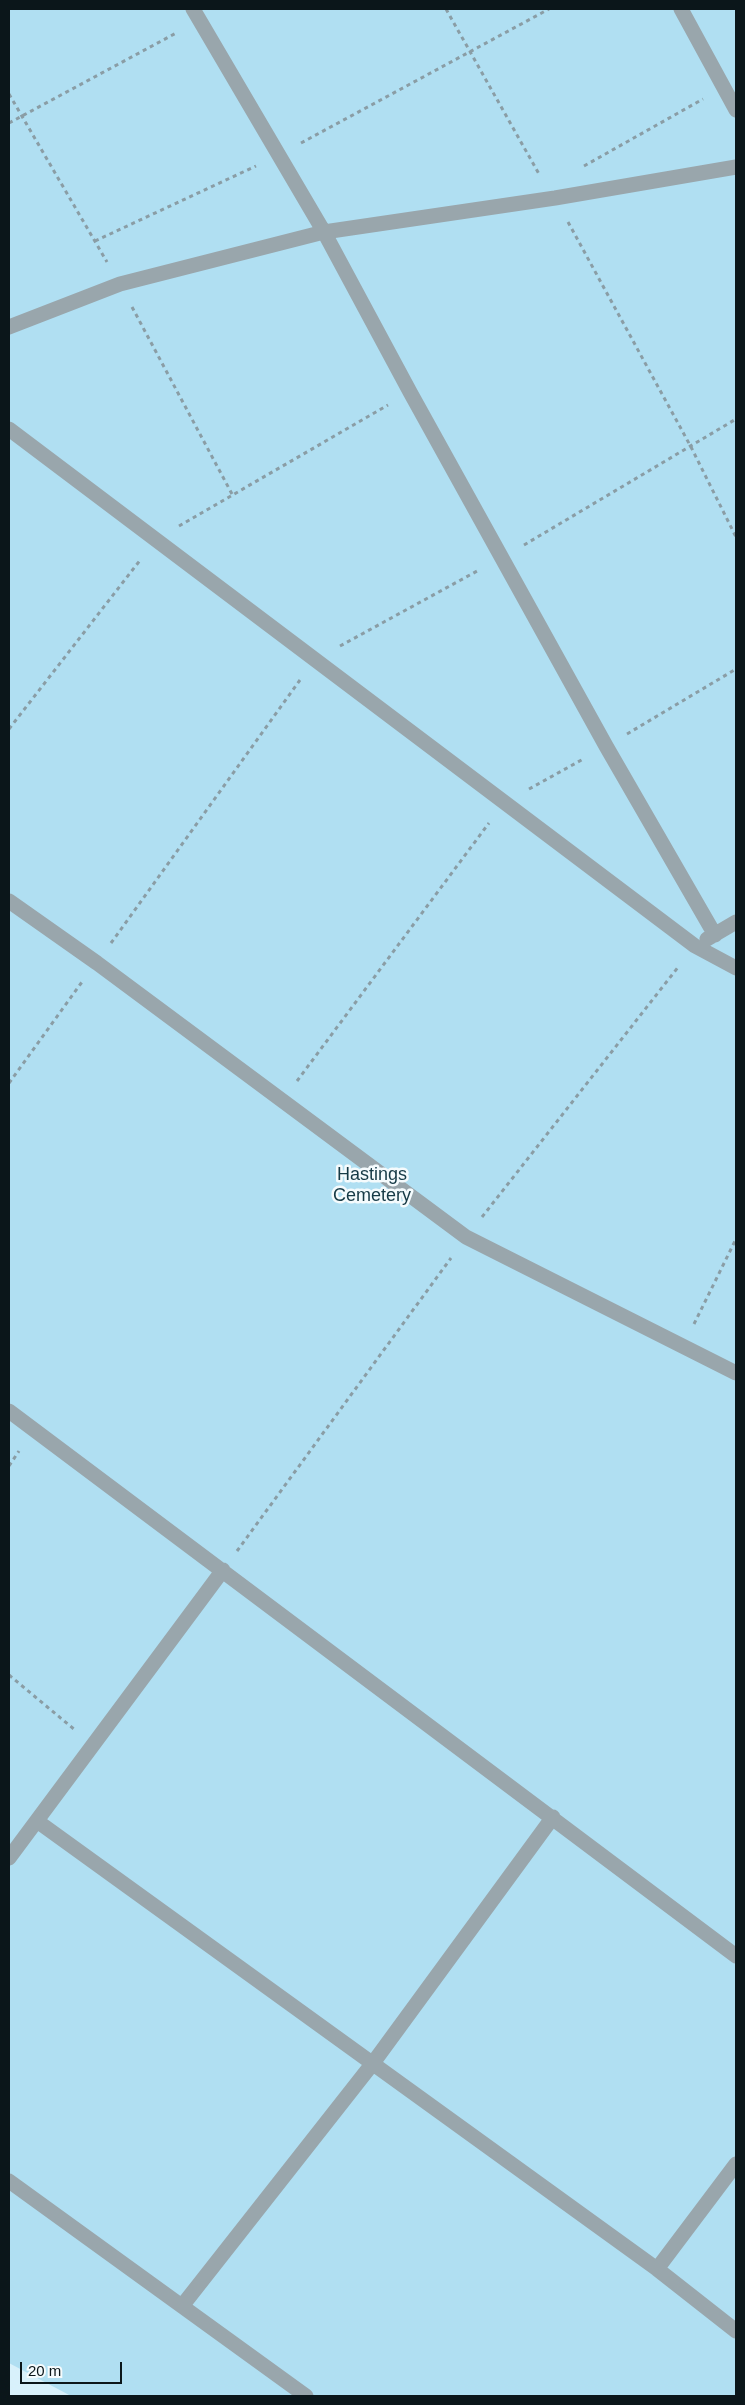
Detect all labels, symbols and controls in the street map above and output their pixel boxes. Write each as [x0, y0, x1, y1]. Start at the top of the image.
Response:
park label: Hastings Cemetery [333, 1164, 411, 1206]
scale bar [22, 2352, 125, 2384]
text: 20 m [28, 2362, 61, 2379]

